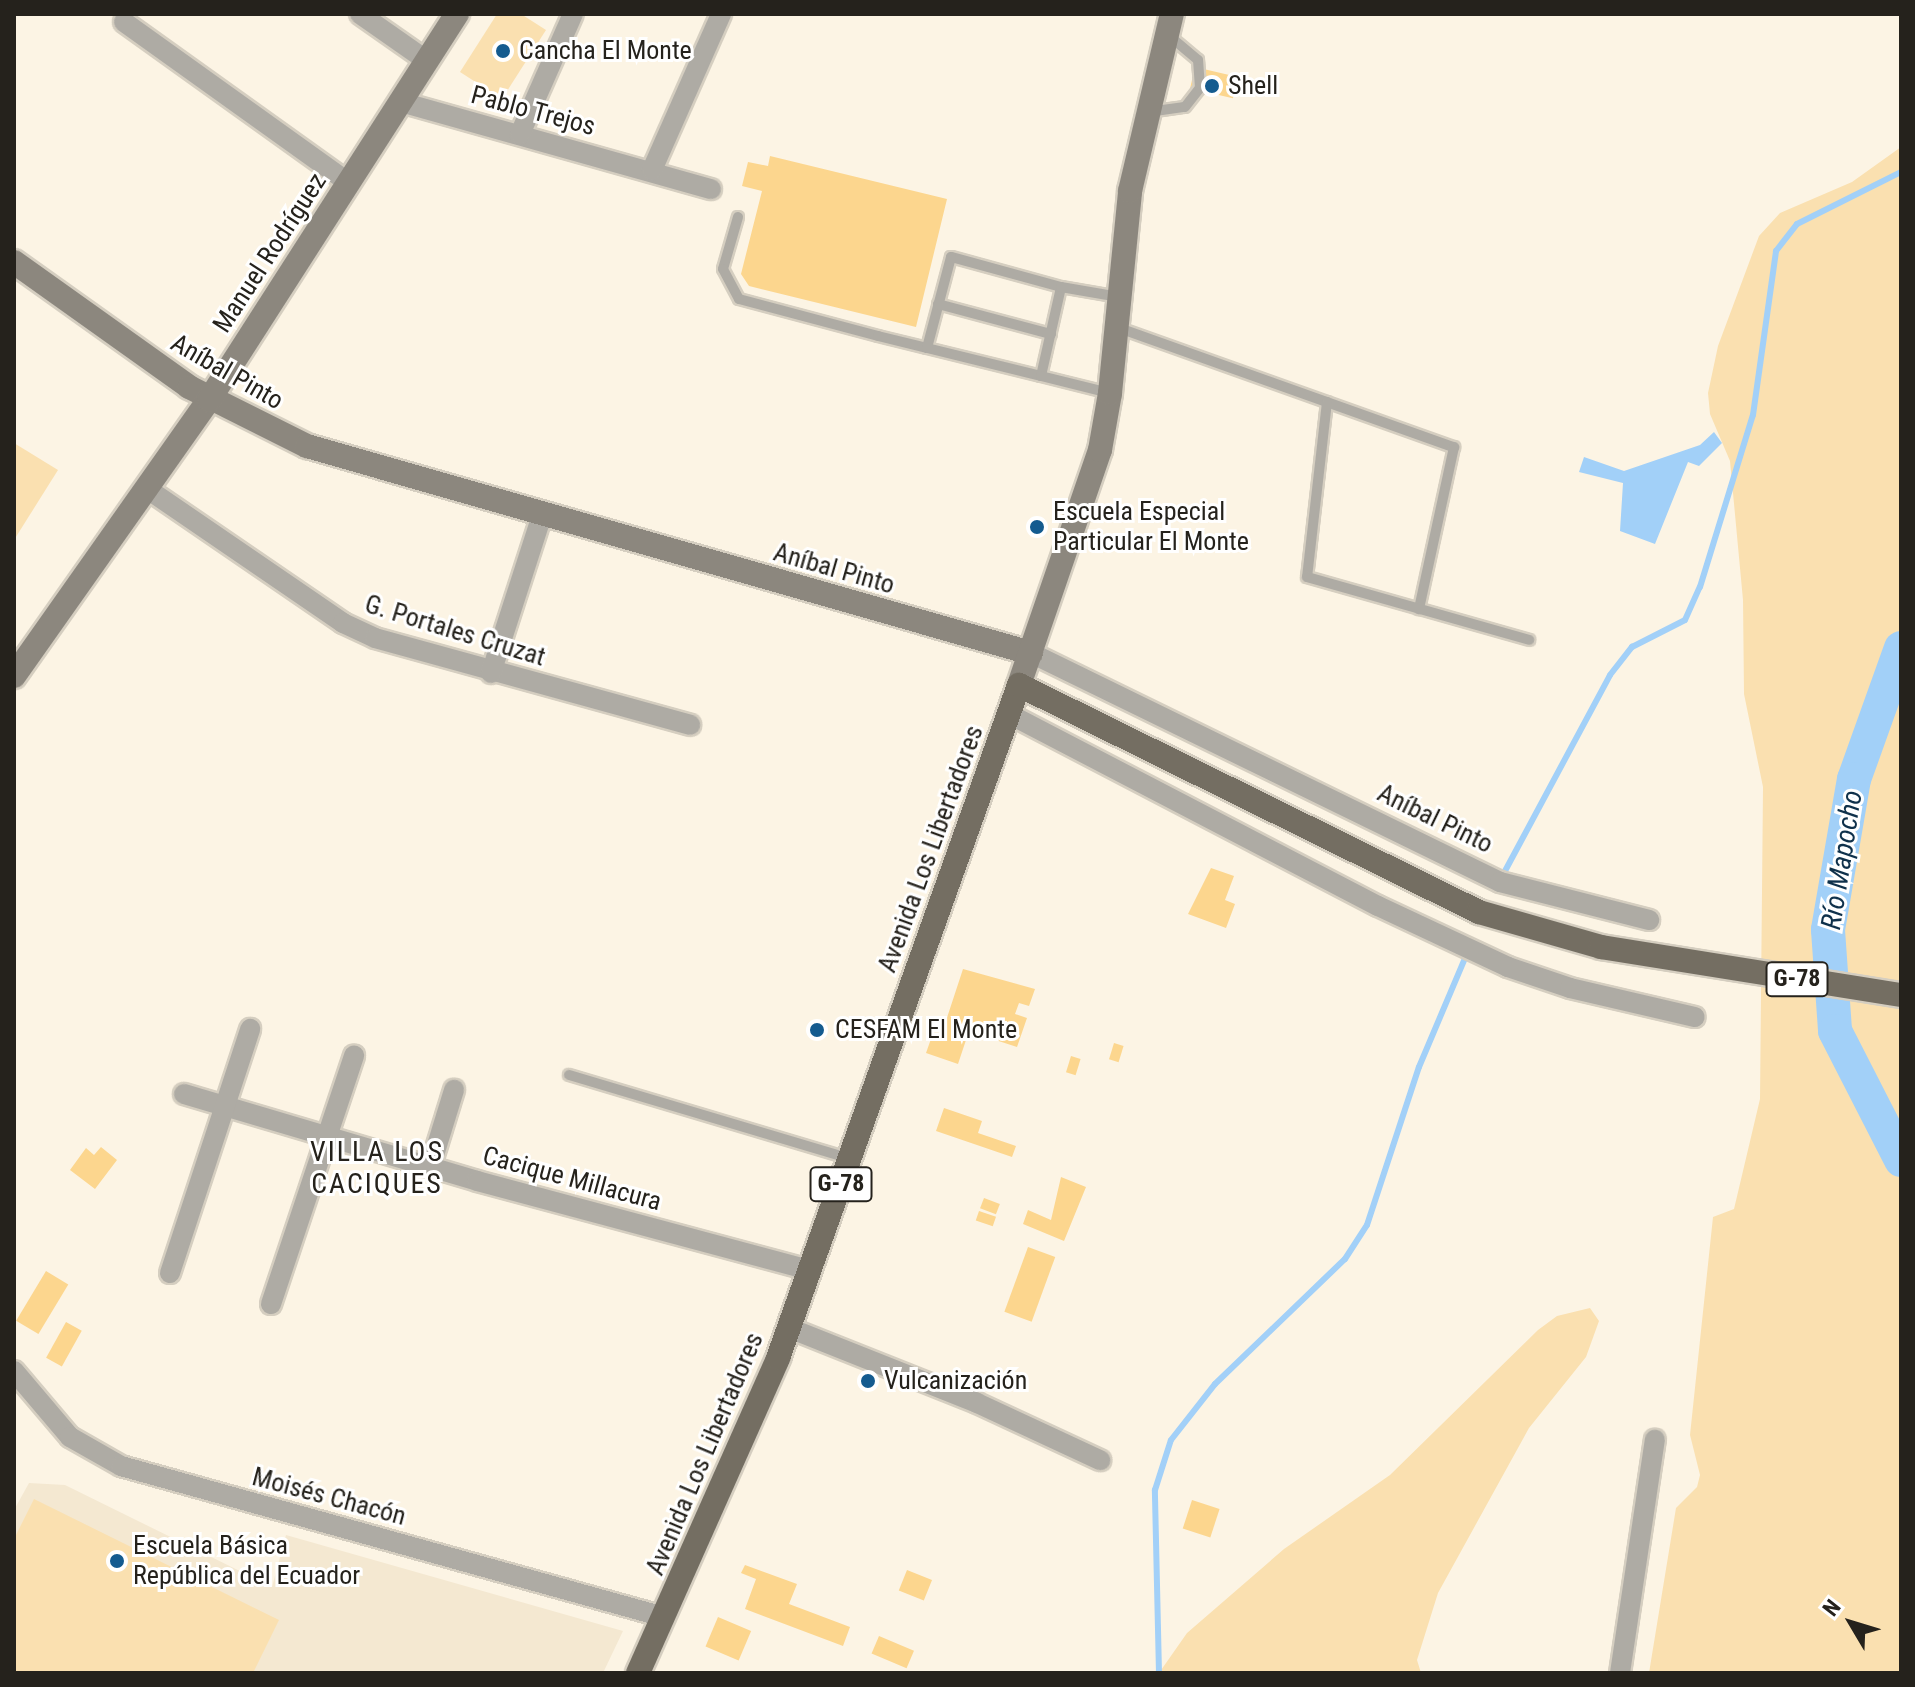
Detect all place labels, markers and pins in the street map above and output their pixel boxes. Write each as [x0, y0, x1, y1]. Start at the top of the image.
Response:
place label: Cancha El Monte [519, 35, 692, 67]
marker: Cancha El Monte [494, 42, 512, 60]
place label: Shell [1228, 70, 1278, 102]
marker: Shell [1203, 77, 1221, 95]
place label: Escuela Especial Particular El Monte [1053, 496, 1249, 558]
marker: Escuela Especial Particular El Monte [1028, 518, 1046, 536]
place label: CESFAM El Monte [835, 1014, 1017, 1046]
marker: CESFAM El Monte [806, 1019, 828, 1041]
place label: Vulcanización [884, 1365, 1027, 1397]
marker: Vulcanización [859, 1372, 877, 1390]
place label: Escuela Básica República del Ecuador [133, 1530, 360, 1592]
marker: Escuela Básica República del Ecuador [108, 1552, 126, 1570]

